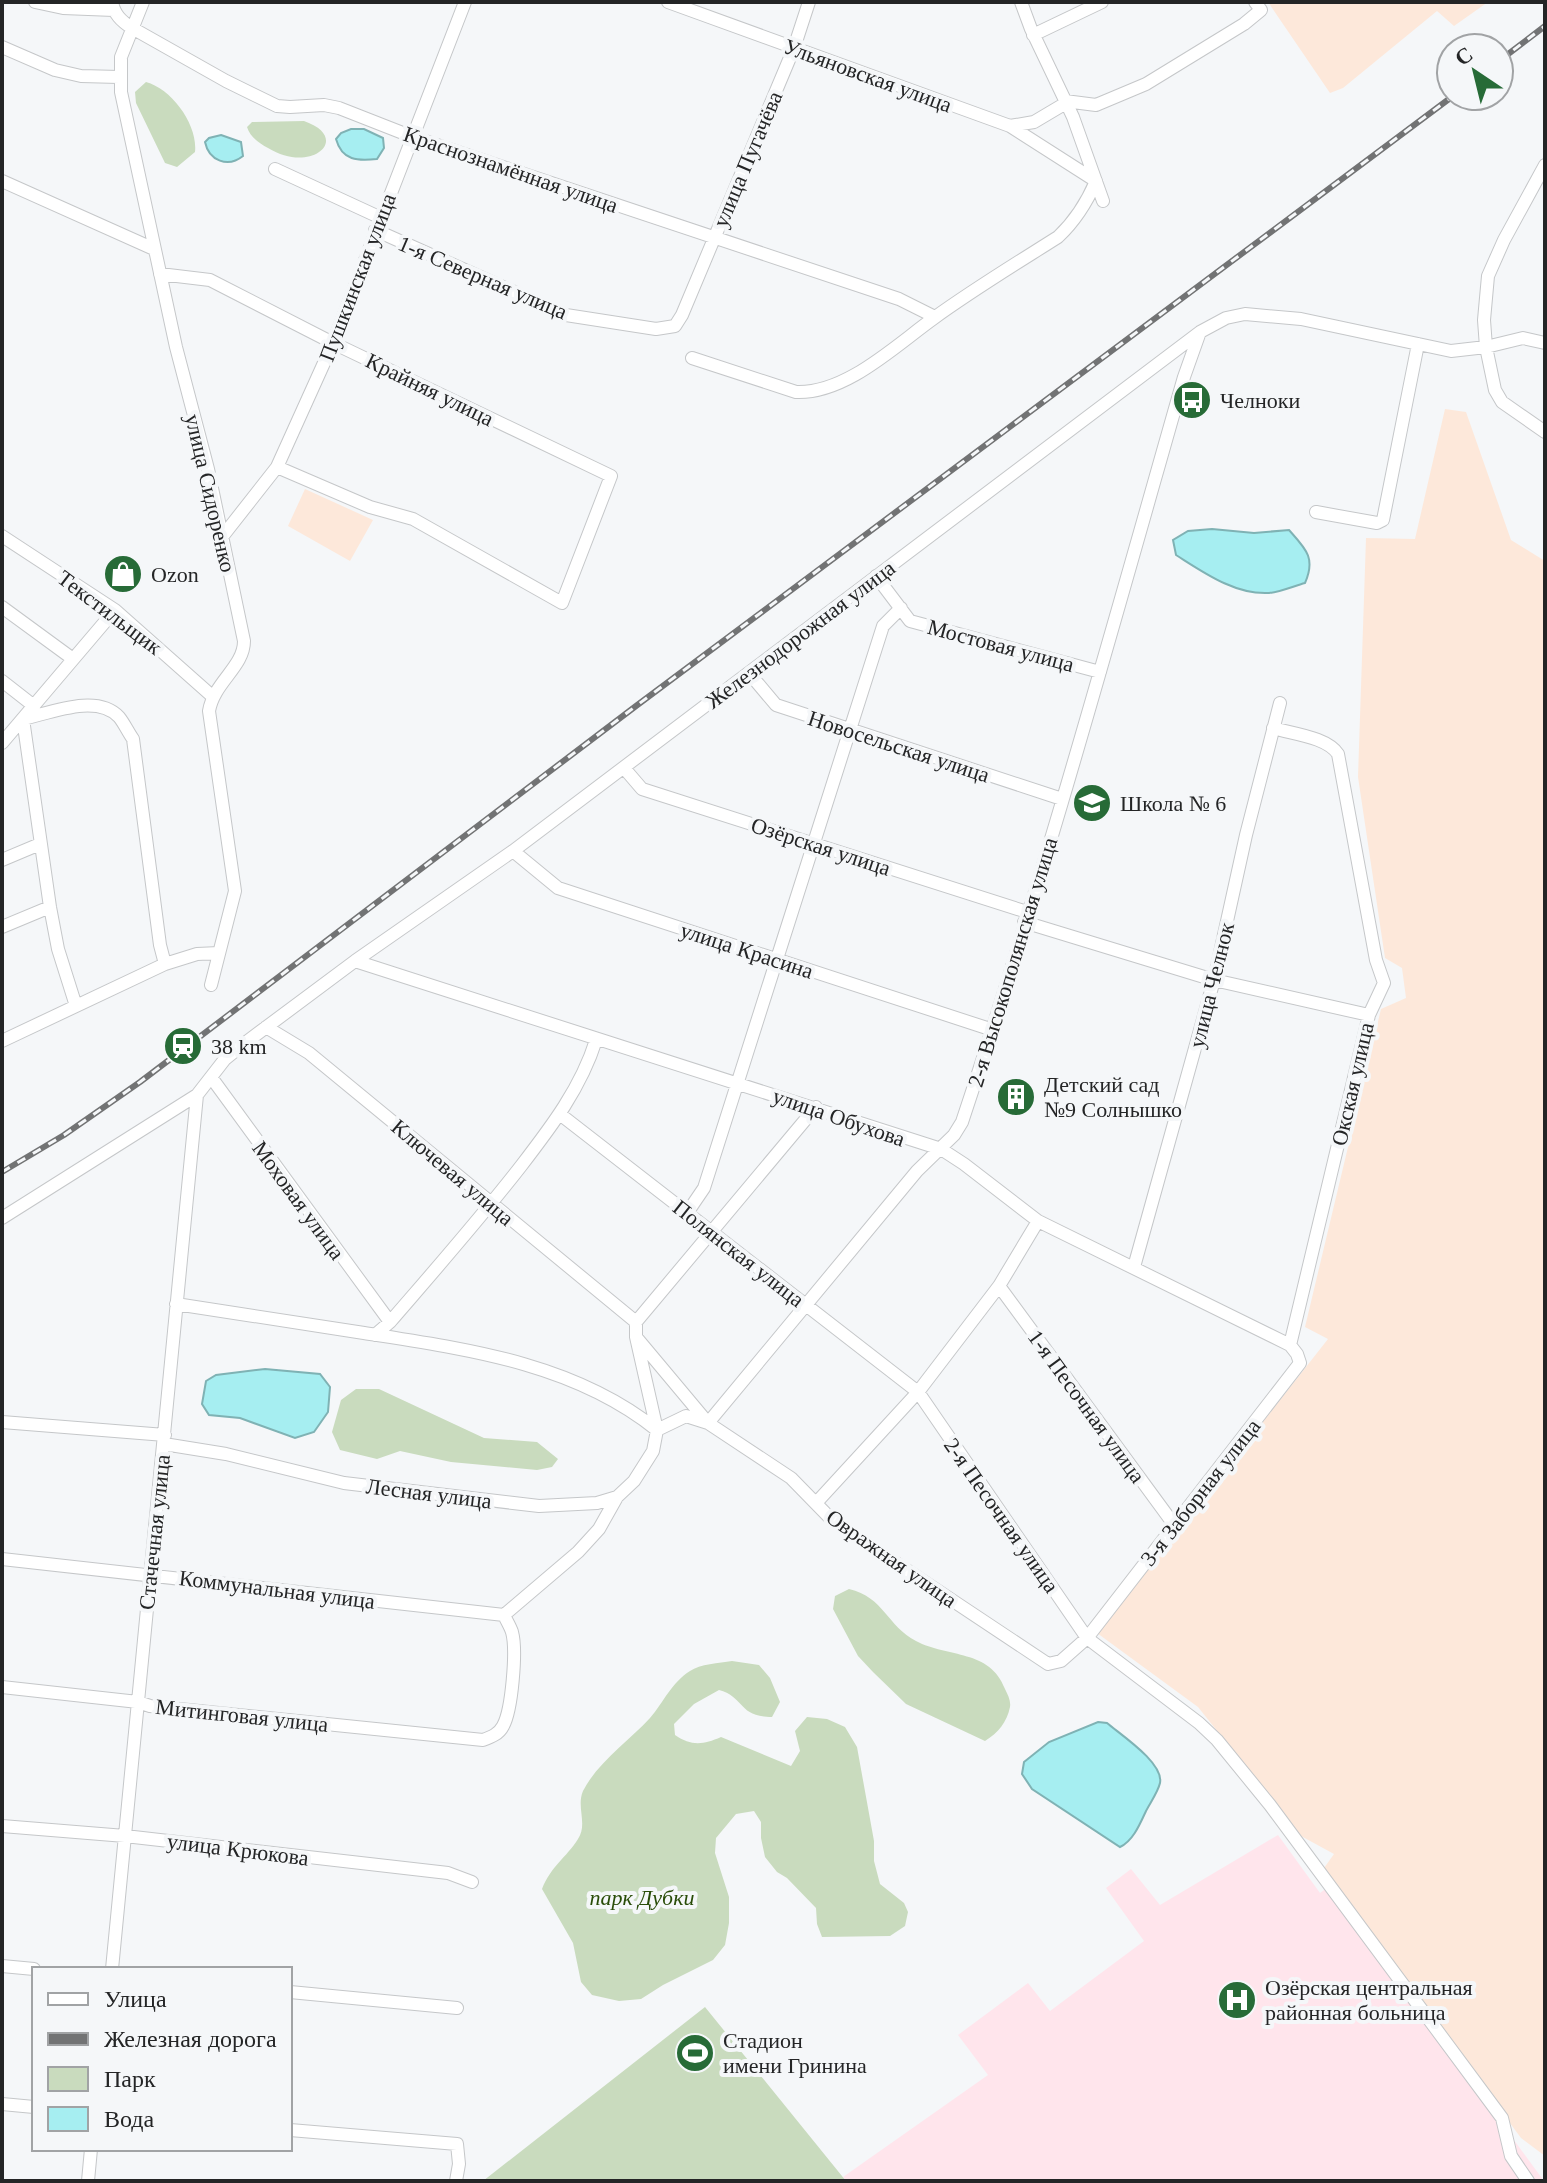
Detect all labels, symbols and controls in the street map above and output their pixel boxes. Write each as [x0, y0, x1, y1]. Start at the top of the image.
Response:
north arrow [1435, 32, 1515, 112]
street label: Ульяновская улица [780, 33, 956, 118]
text: С [1450, 41, 1477, 71]
street label: улица Пугачёва [708, 87, 787, 231]
street label: Краснознамённая улица [400, 121, 622, 218]
street label: Пушкинская улица [314, 189, 401, 365]
street label: 1-я Северная улица [395, 231, 571, 324]
street label: Крайняя улица [362, 348, 498, 431]
bus stop icon: Челноки [1171, 379, 1213, 421]
place label: Челноки [1220, 388, 1301, 413]
street label: улица Сидоренко [180, 412, 241, 575]
shop icon: Ozon [102, 553, 144, 595]
street label: Железнодорожная улица [701, 555, 900, 714]
place label: Ozon [151, 562, 199, 587]
street label: Текстильщик [53, 565, 167, 660]
street label: Мостовая улица [925, 614, 1077, 677]
street label: Новосельская улица [805, 705, 993, 788]
school or university icon: Школа № 6 [1071, 782, 1113, 824]
place label: Школа № 6 [1120, 791, 1226, 816]
street label: Озёрская улица [748, 812, 894, 881]
street label: 2-я Высокополянская улица [963, 834, 1062, 1090]
street label: улица Красина [677, 917, 817, 984]
street label: улица Челнок [1184, 920, 1239, 1050]
street label: Окская улица [1326, 1020, 1379, 1148]
station icon: 38 km [162, 1025, 204, 1067]
place label: 38 km [211, 1034, 267, 1059]
place label: Детский сад №9 Солнышко [1044, 1072, 1182, 1122]
building icon: Детский сад №9 Солнышко [995, 1076, 1037, 1118]
street label: улица Обухова [769, 1083, 908, 1152]
street label: Ключевая улица [386, 1114, 519, 1231]
street label: Моховая улица [247, 1136, 350, 1265]
street label: Полянская улица [668, 1195, 809, 1312]
street label: 1-я Песочная улица [1023, 1325, 1151, 1488]
street label: 3-я Заборная улица [1135, 1414, 1266, 1571]
street label: 2-я Песочная улица [939, 1433, 1064, 1598]
street label: Стачечная улица [134, 1453, 175, 1611]
street label: Лесная улица [365, 1473, 493, 1514]
street label: Овражная улица [822, 1504, 962, 1613]
street label: Коммунальная улица [178, 1565, 377, 1614]
street label: Митинговая улица [154, 1694, 330, 1737]
street label: улица Крюкова [166, 1828, 310, 1871]
park label: парк Дубки [590, 1885, 694, 1910]
legend [32, 1967, 292, 2151]
place label: Озёрская центральная районная больница [1265, 1975, 1473, 2025]
hospital icon: Озёрская центральная районная больница [1216, 1979, 1258, 2021]
text: Улица [104, 1986, 167, 2012]
text: Железная дорога [104, 2026, 277, 2052]
place label: Стадион имени Гринина [723, 2028, 867, 2078]
sports icon: Стадион имени Гринина [674, 2032, 716, 2074]
text: Парк [104, 2066, 156, 2092]
text: Вода [104, 2106, 155, 2132]

